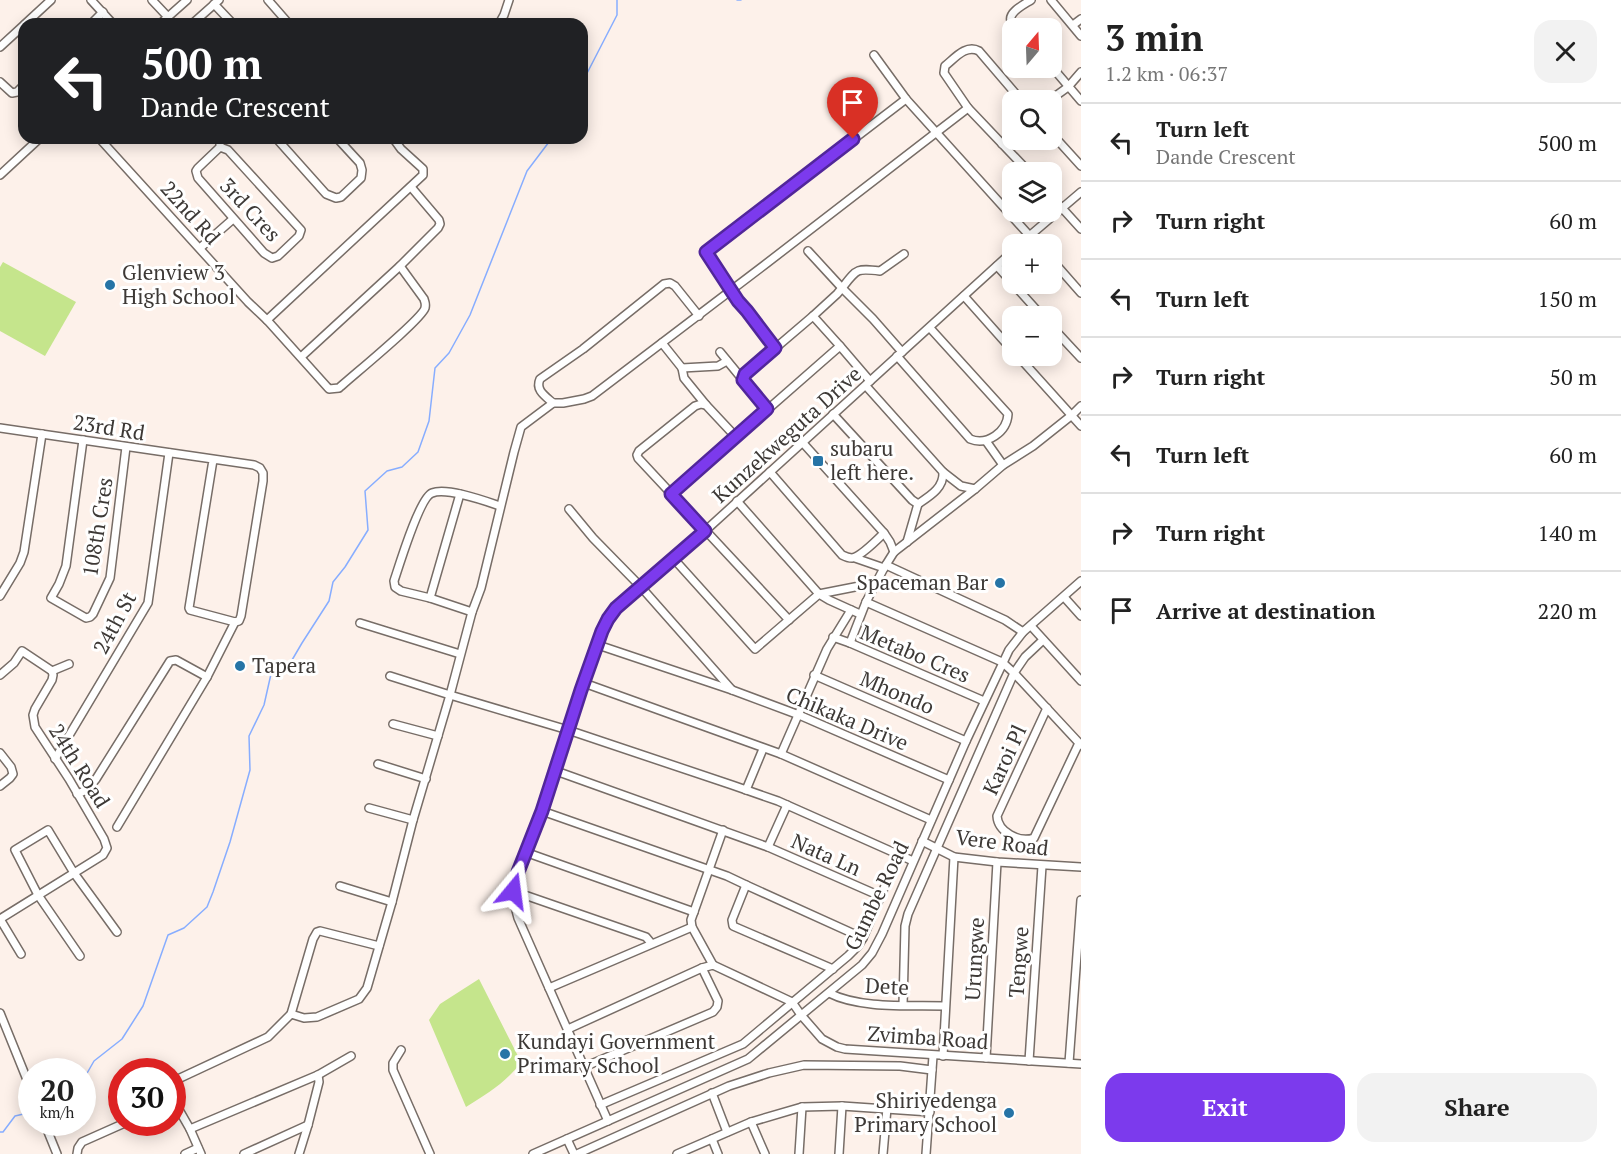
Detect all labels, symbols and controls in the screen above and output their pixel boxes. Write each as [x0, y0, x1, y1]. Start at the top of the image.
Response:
text: 3 min [1105, 14, 1203, 61]
north arrow [1002, 18, 1062, 78]
map controls [1002, 18, 1062, 366]
button: close [1534, 20, 1597, 83]
text: 500 m [141, 35, 262, 91]
icon: left [42, 42, 120, 120]
text: 1.2 km · 06:37 [1105, 60, 1228, 87]
pin [827, 77, 878, 139]
icon: arrive [836, 86, 869, 119]
text: Dande Crescent [141, 89, 330, 125]
button: search [1002, 90, 1062, 150]
text: Turn left [1156, 114, 1249, 143]
icon: left [1105, 126, 1138, 159]
text: 500 m [1537, 128, 1597, 157]
text: Dande Crescent [1156, 143, 1296, 170]
button: layers [1002, 162, 1062, 222]
street label: 3rd Cres [214, 172, 287, 247]
street label: 22nd Rd [155, 174, 227, 250]
icon: right [1105, 204, 1138, 237]
text: Turn right [1156, 206, 1265, 235]
text: 60 m [1549, 206, 1597, 235]
button: + [1002, 234, 1062, 294]
place label: Glenview 3 High School [122, 258, 235, 310]
marker: Glenview 3 High School [103, 278, 117, 292]
icon: left [1105, 282, 1138, 315]
text: Turn left [1156, 284, 1249, 313]
text: 150 m [1537, 284, 1597, 313]
button: − [1002, 306, 1062, 366]
street label: Kunzekweguta Drive [706, 360, 867, 509]
icon: right [1105, 360, 1138, 393]
text: Turn right [1156, 362, 1265, 391]
text: 50 m [1549, 362, 1597, 391]
street label: 23rd Rd [71, 408, 147, 447]
place label: subaru left here. [830, 434, 914, 486]
icon: left [1105, 438, 1138, 471]
text: Turn left [1156, 440, 1249, 469]
text: 60 m [1549, 440, 1597, 469]
marker: subaru left here. [811, 454, 825, 468]
street label: 108th Cres [75, 475, 119, 578]
icon: right [1105, 516, 1138, 549]
text: Turn right [1156, 518, 1265, 547]
text: 140 m [1537, 518, 1597, 547]
place label: Spaceman Bar [856, 568, 988, 596]
marker: Spaceman Bar [993, 576, 1007, 590]
street label: 24th St [86, 586, 142, 659]
icon: arrive [1105, 594, 1138, 627]
text: Arrive at destination [1156, 596, 1375, 625]
text: 220 m [1537, 596, 1597, 625]
street label: Metabo Cres [856, 617, 975, 689]
place label: Tapera [252, 651, 316, 679]
marker: Tapera [233, 659, 247, 673]
street label: Mhondo [856, 664, 939, 720]
street label: Chikaka Drive [782, 680, 913, 756]
street label: 24th Road [43, 718, 117, 813]
street label: Karoi Pl [976, 720, 1032, 799]
street label: Vere Road [954, 822, 1051, 862]
street label: Nata Ln [787, 826, 866, 882]
street label: Gumbe Road [838, 836, 915, 955]
position arrow [481, 859, 545, 923]
street label: Urungwe [958, 917, 990, 1001]
street label: Tengwe [1002, 925, 1034, 998]
street label: Dete [864, 971, 910, 1001]
street label: Zvimba Road [867, 1019, 990, 1055]
place label: Kundayi Government Primary School [517, 1027, 716, 1079]
marker: Kundayi Government Primary School [498, 1047, 512, 1061]
speed limit sign: 30 [108, 1058, 186, 1136]
text: 20 [40, 1070, 74, 1110]
button: Exit [1105, 1073, 1345, 1142]
button: Share [1357, 1073, 1597, 1142]
place label: Shiriyedenga Primary School [854, 1086, 997, 1138]
text: km/h [40, 1102, 74, 1122]
marker: Shiriyedenga Primary School [1002, 1106, 1016, 1120]

